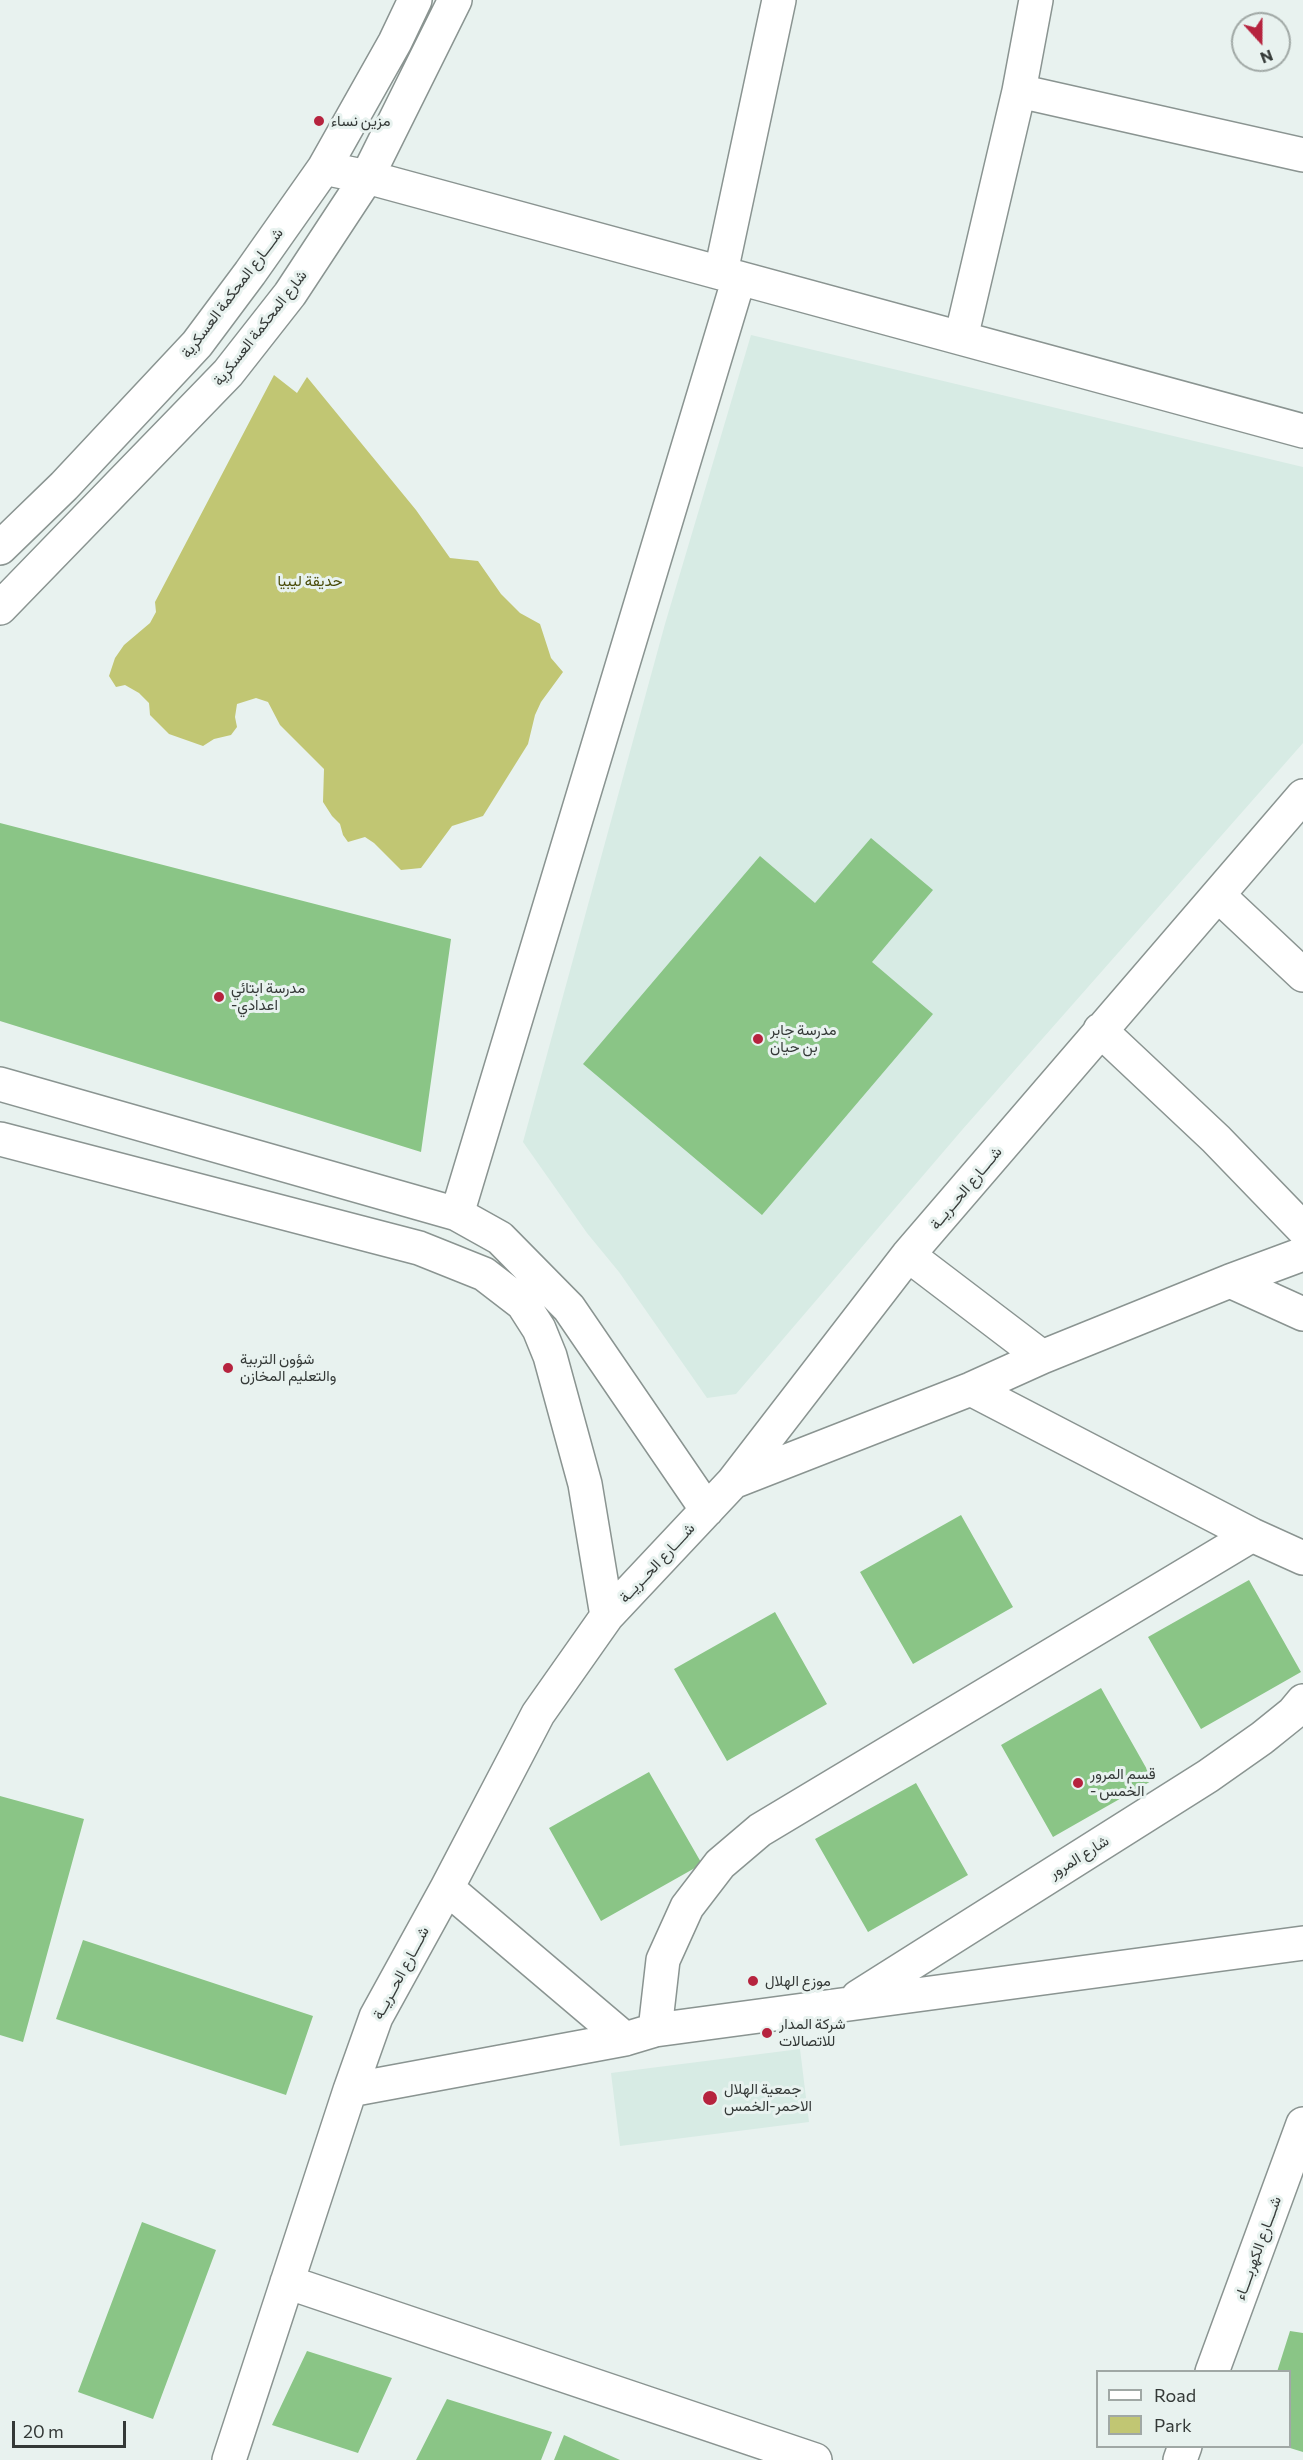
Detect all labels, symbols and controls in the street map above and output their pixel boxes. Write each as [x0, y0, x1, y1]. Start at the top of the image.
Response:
north arrow [1231, 12, 1291, 72]
text: N [1258, 46, 1276, 68]
place label: مزين نساء [331, 112, 391, 130]
marker: مزين نساء [312, 114, 326, 128]
street label: شــــارع المحكمة العسكرية [177, 224, 287, 362]
street label: شارع المحكمة العسكرية [209, 267, 311, 389]
park label: حديقة ليبيا [277, 572, 343, 590]
place label: مدرسة ابتائي -اعدادي [231, 979, 305, 1014]
marker: مدرسة ابتائي -اعدادي [212, 990, 226, 1004]
place label: مدرسة جابر بن حيان [770, 1021, 837, 1056]
marker: مدرسة جابر بن حيان [751, 1032, 765, 1046]
street label: شــــارع الحــريــة [926, 1143, 1006, 1233]
place label: شؤون التربية والتعليم المخازن [240, 1350, 336, 1385]
marker: شؤون التربية والتعليم المخازن [221, 1361, 235, 1375]
street label: شــــارع الحــريــة [615, 1519, 699, 1607]
place label: قسم المرور - الخمس [1090, 1765, 1156, 1800]
marker: قسم المرور - الخمس [1071, 1776, 1085, 1790]
street label: شارع المرور [1046, 1832, 1112, 1882]
street label: شــــارع الحــريــة [369, 1924, 433, 2022]
place label: موزع الهلال [765, 1972, 831, 1990]
marker: موزع الهلال [746, 1974, 760, 1988]
place label: شركة المدار للاتصالات [779, 2015, 846, 2050]
marker: شركة المدار للاتصالات [760, 2026, 774, 2040]
place label: جمعية الهلال الاحمر-الخمس [724, 2080, 812, 2115]
marker: جمعية الهلال الاحمر-الخمس [701, 2089, 719, 2107]
street label: شــــارع الكهربــــاء [1231, 2194, 1285, 2302]
legend [1096, 2370, 1291, 2448]
text: Road [1154, 2384, 1196, 2406]
scale bar [15, 2409, 129, 2447]
text: Park [1154, 2414, 1192, 2436]
text: 20 m [23, 2420, 64, 2442]

